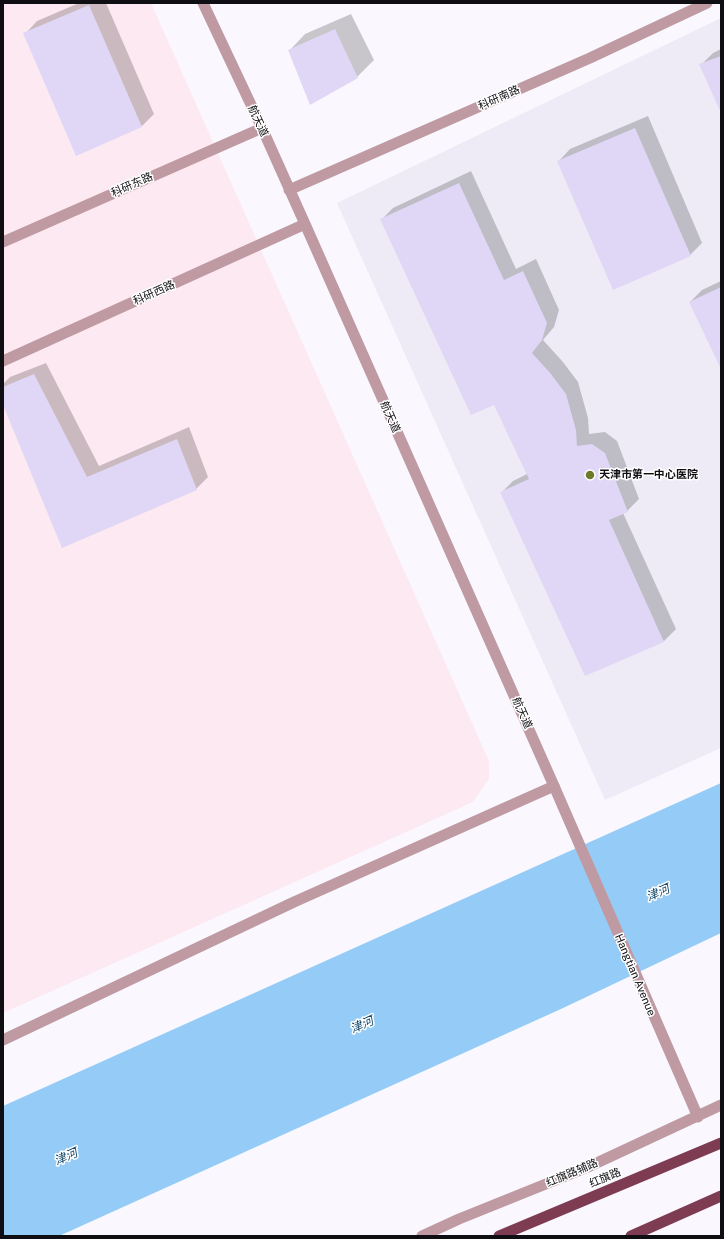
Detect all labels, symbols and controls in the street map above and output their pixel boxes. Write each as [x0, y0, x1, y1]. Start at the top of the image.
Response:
street label: 科研南路 [476, 83, 522, 113]
street label: 航天道 [245, 103, 271, 139]
street label: 科研东路 [109, 170, 155, 200]
street label: 科研西路 [131, 278, 177, 308]
street label: 航天道 [377, 399, 403, 435]
place label: 天津市第一中心医院 [599, 468, 698, 482]
marker: 天津市第一中心医院 [584, 469, 596, 481]
street label: 航天道 [509, 695, 535, 731]
water label: 津河 [644, 882, 672, 904]
street label: Hangtian Avenue [612, 932, 658, 1018]
water label: 津河 [348, 1014, 376, 1036]
water label: 津河 [52, 1146, 80, 1168]
street label: 红旗路辅路 [544, 1156, 600, 1190]
street label: 红旗路 [587, 1165, 623, 1191]

